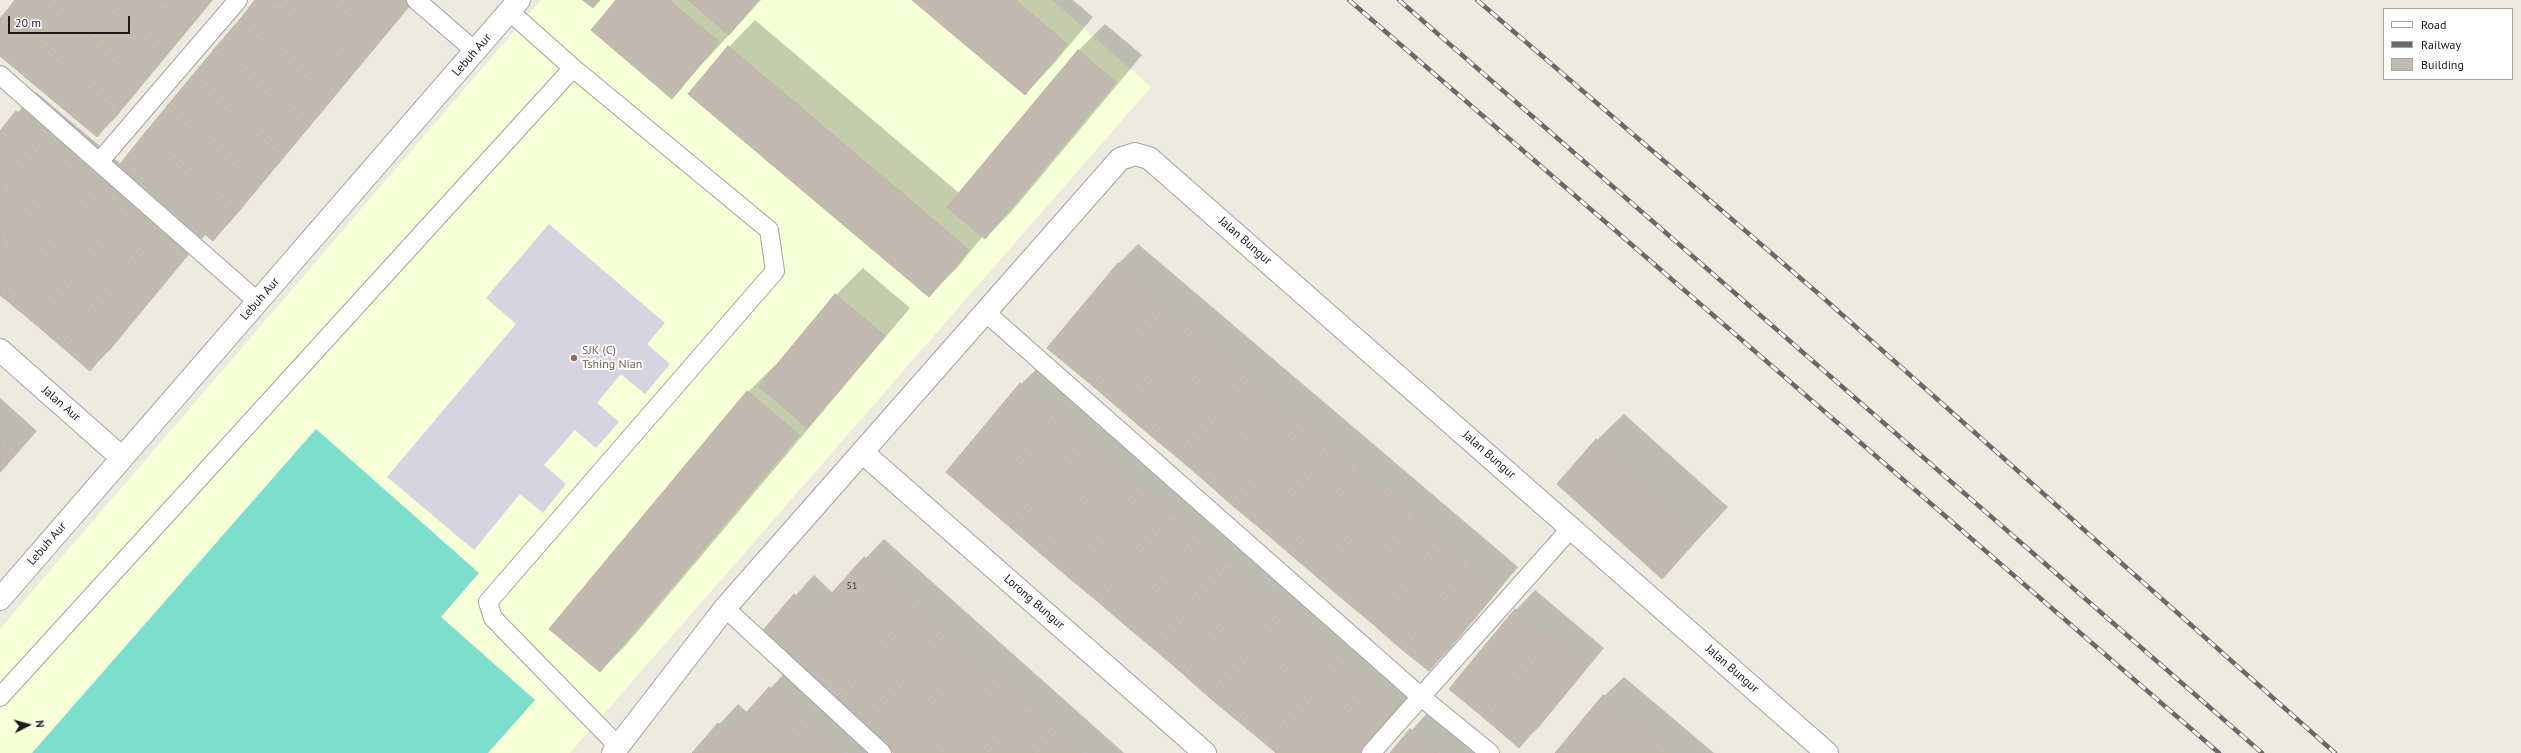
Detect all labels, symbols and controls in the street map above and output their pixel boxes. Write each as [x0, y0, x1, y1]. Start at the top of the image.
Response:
scale bar [10, 8, 132, 34]
legend [2383, 8, 2513, 80]
text: 20 m [15, 15, 41, 30]
text: Road [2421, 17, 2446, 32]
street label: Lebuh Aur [450, 31, 494, 79]
text: Railway [2421, 37, 2461, 52]
text: Building [2421, 57, 2464, 72]
street label: Jalan Bungur [1215, 214, 1275, 268]
street label: Lebuh Aur [238, 275, 282, 323]
place label: SJK (C) Tshing Nian [582, 344, 642, 372]
marker: SJK (C) Tshing Nian [569, 353, 579, 363]
street label: Jalan Aur [39, 383, 83, 425]
street label: Jalan Bungur [1459, 428, 1519, 482]
street label: Lebuh Aur [25, 520, 69, 568]
street label: Lorong Bungur [1001, 572, 1067, 632]
house number: 51 [847, 580, 857, 592]
street label: Jalan Bungur [1702, 642, 1762, 696]
north arrow [8, 705, 48, 745]
text: N [33, 719, 47, 728]

